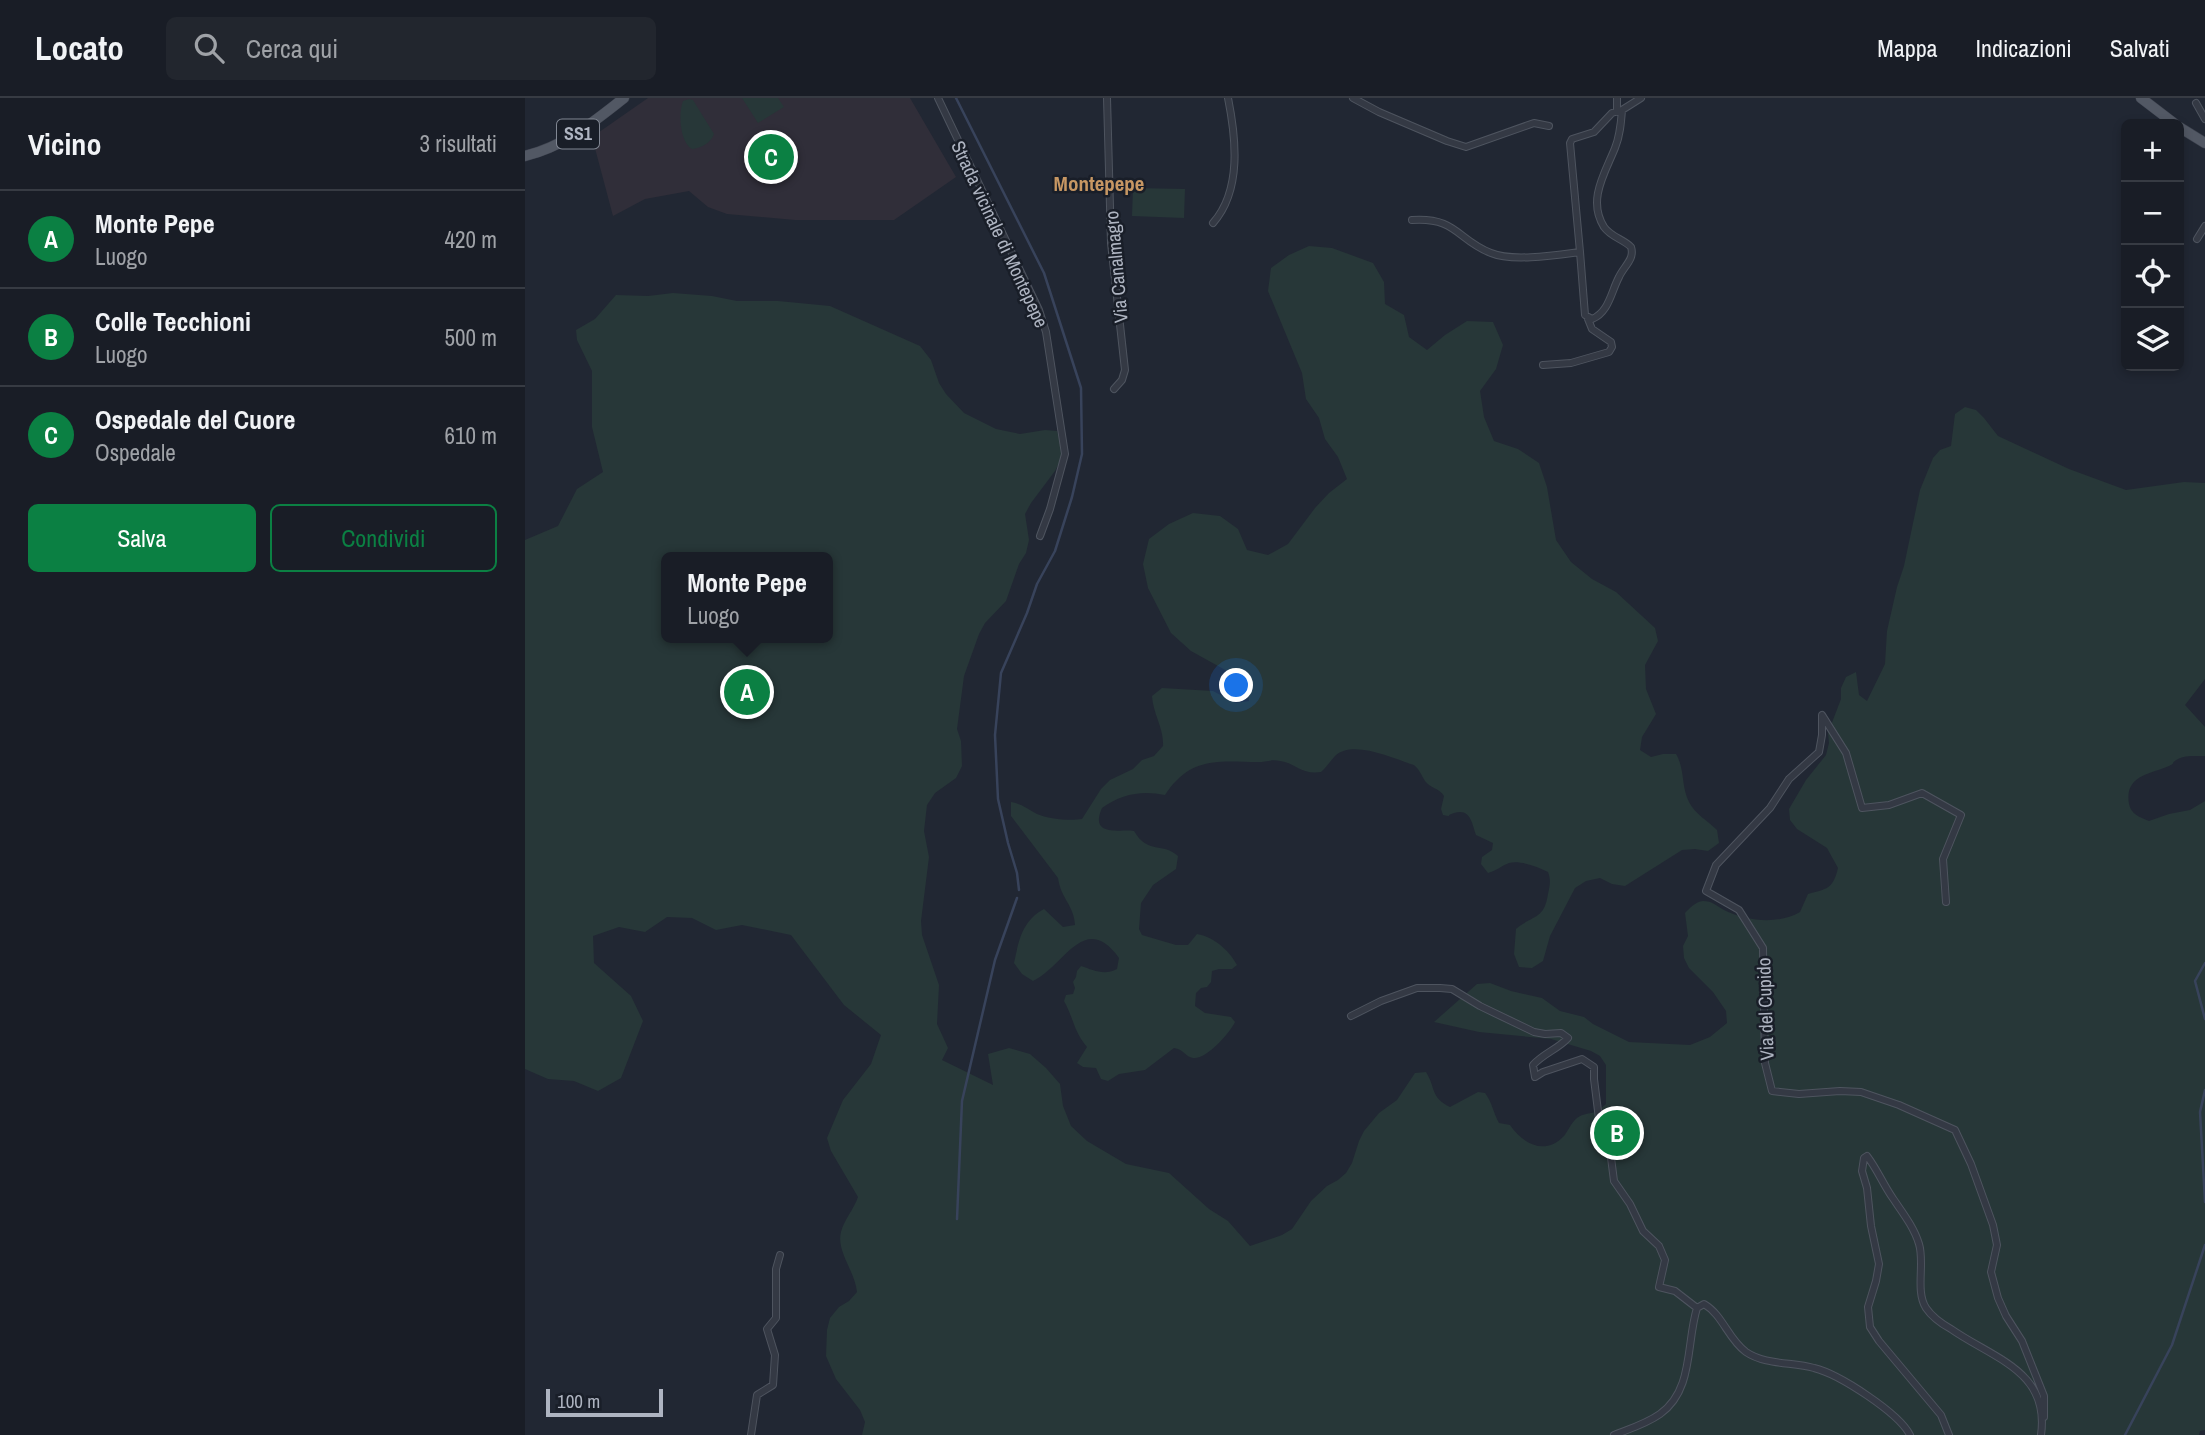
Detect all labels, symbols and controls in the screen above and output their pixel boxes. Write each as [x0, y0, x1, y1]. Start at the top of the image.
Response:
search box [166, 17, 656, 80]
text: Locato [35, 26, 124, 70]
icon: search [190, 29, 228, 67]
text: Cerca qui [246, 31, 338, 66]
text: Mappa [1877, 32, 1938, 64]
text: Indicazioni [1976, 32, 2072, 64]
text: Salvati [2110, 32, 2170, 64]
map controls [2121, 119, 2184, 371]
button: + [2121, 119, 2184, 182]
road number: SS1 [557, 120, 599, 149]
text: Vicino [28, 124, 101, 164]
text: 3 risultati [419, 128, 497, 159]
pin: C [748, 131, 794, 183]
street label: Strada vicinale di Montepepe [945, 136, 1055, 332]
district label: Montepepe [1054, 169, 1144, 198]
button: − [2121, 182, 2184, 245]
text: Monte Pepe [95, 206, 215, 241]
street label: Via Canalmagro [1098, 210, 1134, 324]
text: A [44, 224, 58, 255]
text: 420 m [445, 224, 497, 255]
text: Luogo [95, 241, 147, 272]
button: locate [2121, 245, 2184, 308]
text: Colle Tecchioni [95, 304, 251, 339]
button: layers [2121, 308, 2184, 371]
text: B [44, 322, 58, 353]
text: 500 m [445, 322, 497, 353]
text: Luogo [95, 339, 147, 370]
text: Ospedale del Cuore [95, 402, 295, 437]
text: C [44, 420, 58, 451]
text: 610 m [445, 420, 497, 451]
text: Ospedale [95, 437, 176, 468]
button: Salva [28, 504, 256, 572]
button: Condividi [270, 504, 497, 572]
popup [661, 552, 833, 643]
text: Monte Pepe [687, 565, 807, 600]
text: Luogo [687, 600, 740, 631]
pin: A [724, 666, 770, 718]
your location [1219, 668, 1253, 702]
street label: Via del Cupido [1750, 957, 1780, 1061]
pin: B [1594, 1107, 1640, 1159]
scale bar [546, 1386, 663, 1418]
text: 100 m [557, 1388, 600, 1414]

